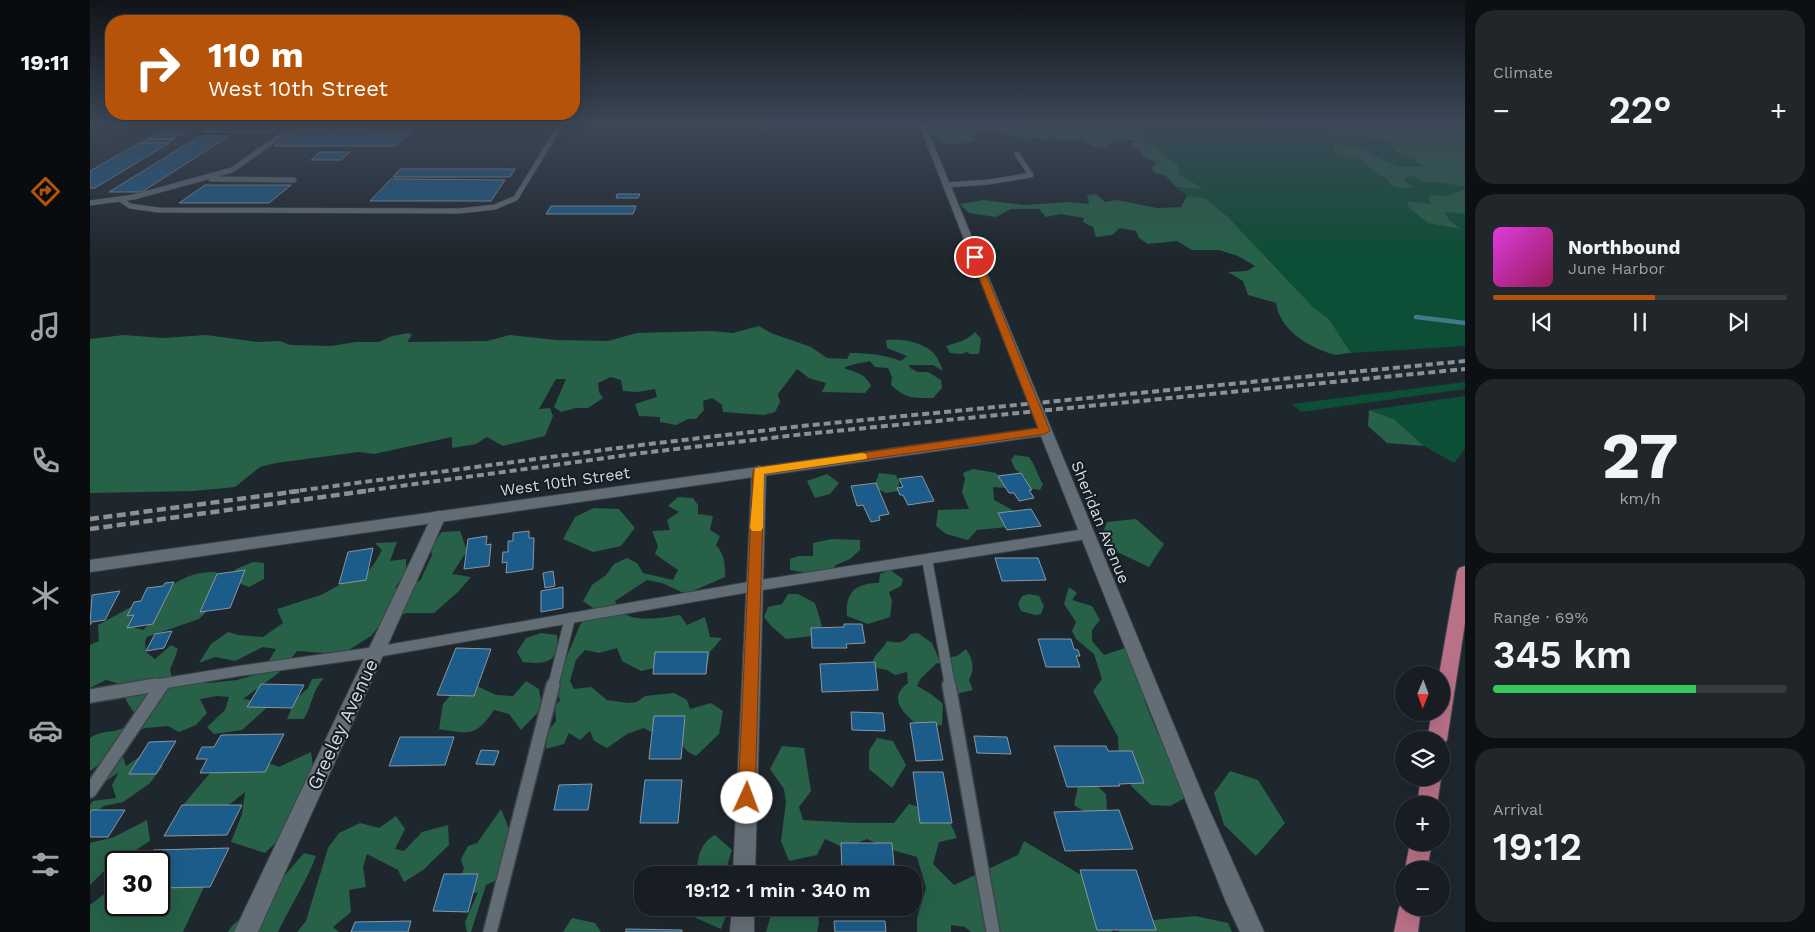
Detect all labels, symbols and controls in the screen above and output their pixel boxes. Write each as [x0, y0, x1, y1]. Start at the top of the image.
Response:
text: 110 m [208, 34, 304, 76]
icon: right [125, 35, 190, 100]
text: 19:11 [21, 50, 69, 75]
text: Climate [1493, 63, 1553, 82]
text: West 10th Street [208, 76, 388, 101]
text: 22° [1608, 88, 1672, 132]
text: − [1493, 94, 1510, 127]
text: + [1770, 94, 1787, 127]
icon: directions [28, 174, 63, 209]
pin [954, 236, 996, 278]
text: Northbound [1568, 236, 1680, 259]
icon: arrive [961, 243, 989, 271]
text: June Harbor [1568, 259, 1665, 278]
icon: previous [1528, 308, 1556, 336]
icon: pause [1626, 308, 1654, 336]
icon: next [1724, 308, 1752, 336]
icon: music [28, 309, 63, 344]
text: 27 [1601, 418, 1679, 494]
icon: phone [28, 443, 63, 478]
street label: Sheridan Avenue [1067, 458, 1134, 586]
street label: West 10th Street [499, 463, 631, 500]
text: km/h [1619, 489, 1661, 508]
icon: climate [28, 578, 63, 613]
text: Range · 69% [1493, 608, 1588, 627]
text: 345 km [1493, 633, 1632, 677]
street label: Greeley Avenue [302, 655, 383, 793]
north arrow [1395, 666, 1450, 721]
map controls [1395, 666, 1450, 916]
icon: car [28, 713, 63, 748]
button: layers [1395, 731, 1450, 786]
position arrow [720, 771, 772, 823]
button: + [1395, 796, 1450, 851]
text: Arrival [1493, 800, 1543, 819]
text: 19:12 [1493, 825, 1582, 869]
icon: filters [28, 847, 63, 882]
speed limit sign: 30 [105, 851, 170, 916]
button: − [1395, 861, 1450, 916]
text: 19:12 · 1 min · 340 m [685, 879, 871, 902]

